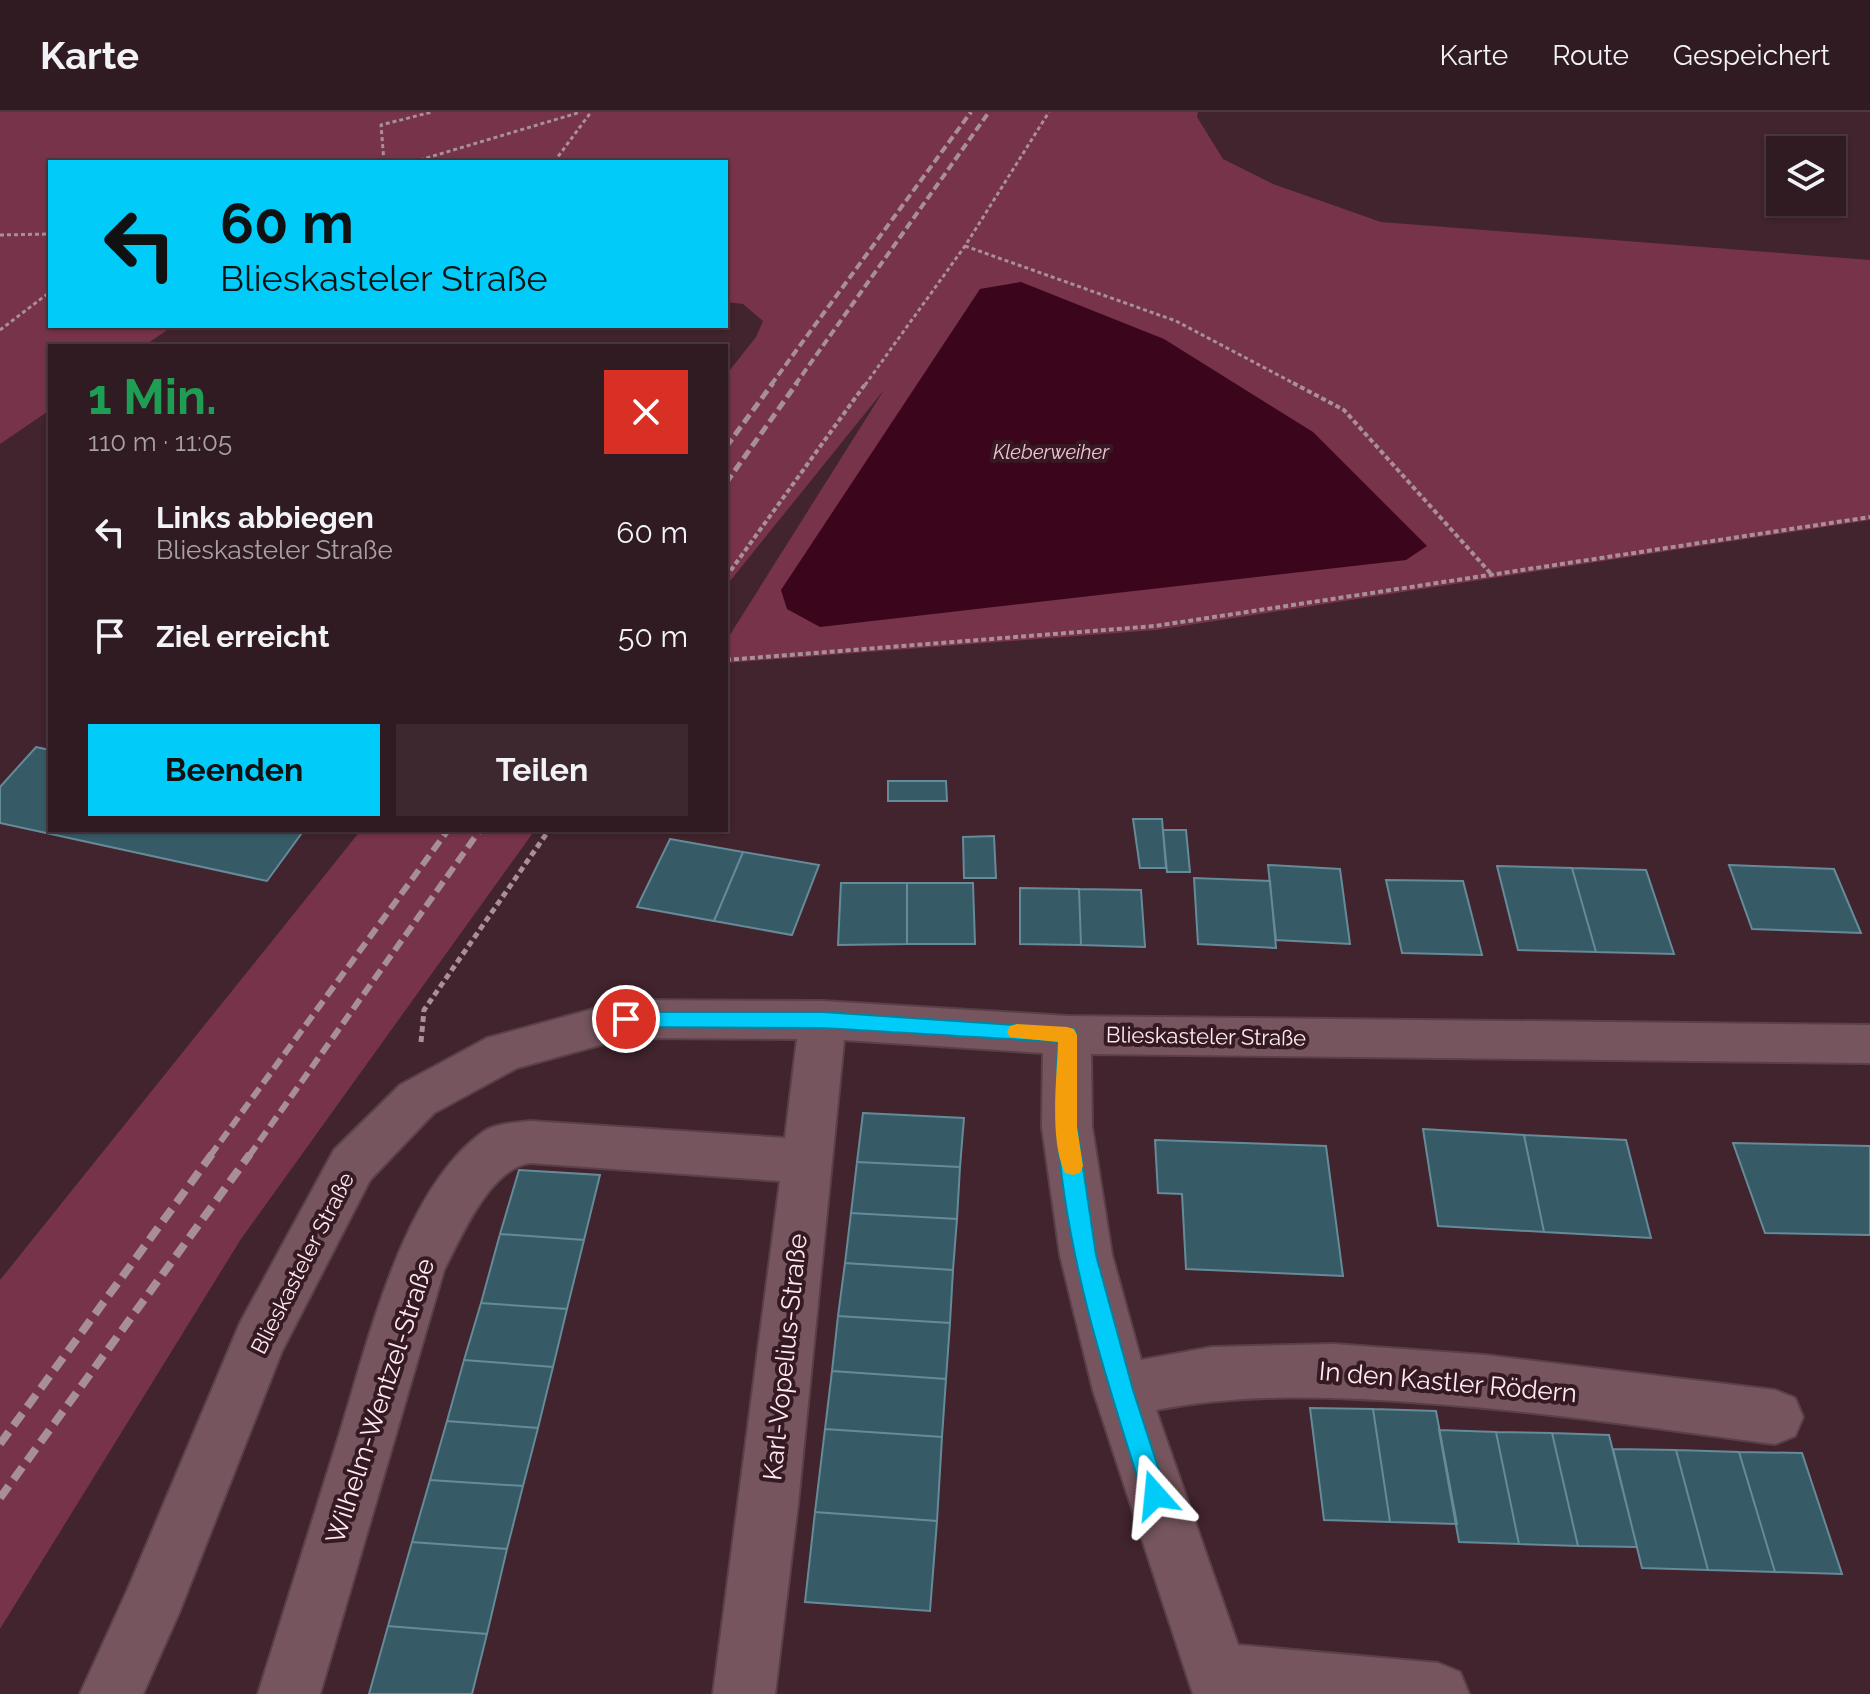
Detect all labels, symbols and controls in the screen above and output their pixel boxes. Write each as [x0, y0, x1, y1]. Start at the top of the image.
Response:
text: Karte [40, 33, 139, 78]
text: Karte [1439, 39, 1508, 72]
text: Route [1552, 39, 1629, 72]
text: Gespeichert [1673, 39, 1830, 72]
map controls [1766, 136, 1846, 216]
button: layers [1766, 136, 1846, 216]
text: 60 m [220, 190, 354, 256]
icon: left [88, 192, 192, 296]
text: Blieskasteler Straße [220, 257, 548, 299]
text: 1 Min. [88, 369, 217, 425]
button: close [604, 370, 688, 454]
text: 110 m · 11:05 [88, 427, 232, 457]
water label: Kleberweiher [993, 440, 1110, 464]
text: Links abbiegen [156, 500, 374, 535]
icon: left [88, 510, 132, 554]
text: 60 m [616, 515, 688, 550]
text: Blieskasteler Straße [156, 535, 393, 565]
icon: arrive [88, 614, 132, 658]
text: Ziel erreicht [156, 619, 329, 654]
text: 50 m [618, 619, 688, 654]
button: Beenden [88, 724, 380, 816]
button: Teilen [396, 724, 688, 816]
pin [592, 985, 660, 1053]
icon: arrive [604, 997, 648, 1041]
street label: Blieskasteler Straße [1106, 1021, 1306, 1051]
street label: Blieskasteler Straße [245, 1168, 359, 1358]
street label: Karl-Vopelius-Straße [757, 1232, 813, 1482]
street label: Wilhelm-Wentzel-Straße [320, 1255, 440, 1547]
street label: In den Kastler Rödern [1318, 1356, 1578, 1408]
position arrow [1113, 1453, 1197, 1537]

